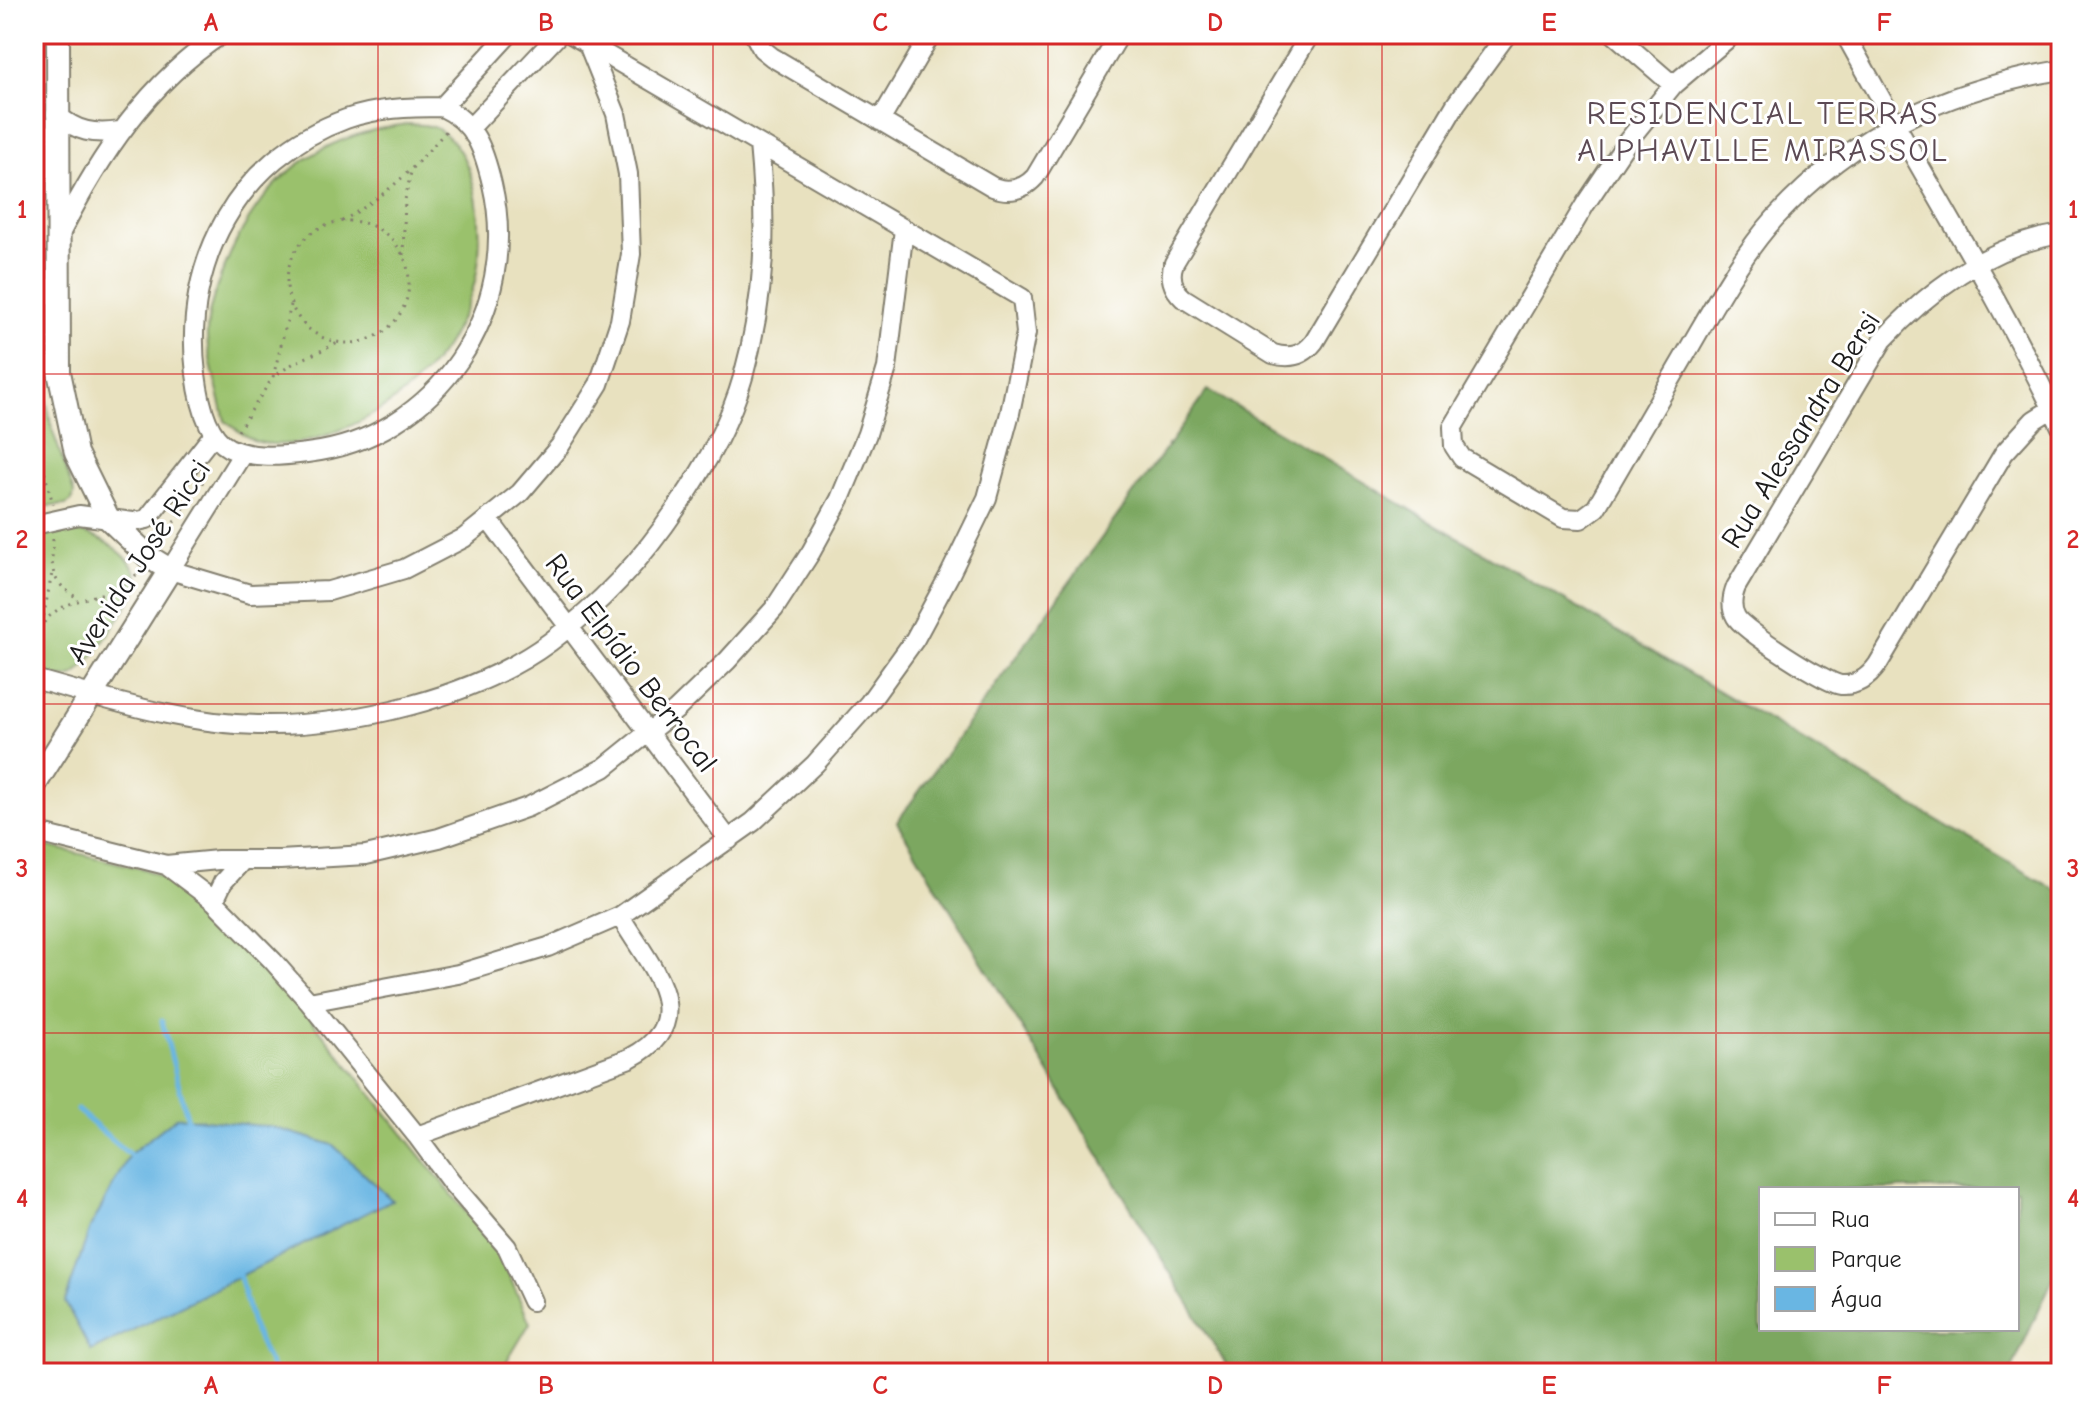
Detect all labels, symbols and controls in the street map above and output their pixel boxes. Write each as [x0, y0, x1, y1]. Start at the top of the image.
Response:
text: A [204, 8, 219, 38]
text: B [538, 8, 554, 38]
text: C [872, 8, 888, 38]
text: D [1207, 8, 1223, 38]
text: E [1541, 8, 1557, 38]
text: F [1876, 8, 1892, 38]
district label: RESIDENCIAL TERRAS ALPHAVILLE MIRASSOL [1577, 95, 1949, 169]
text: 1 [17, 195, 27, 225]
text: 1 [2068, 195, 2078, 225]
street label: Rua Alessandra Bersi [1714, 305, 1888, 555]
street label: Avenida José Ricci [60, 453, 218, 671]
text: 2 [16, 525, 28, 555]
text: 2 [2067, 525, 2079, 555]
street label: Rua Elpídio Berrocal [538, 547, 724, 779]
text: 3 [16, 854, 28, 884]
text: 3 [2067, 854, 2079, 884]
text: 4 [16, 1184, 28, 1214]
text: 4 [2067, 1184, 2079, 1214]
legend [1759, 1187, 2019, 1331]
text: Rua [1831, 1205, 1870, 1233]
text: Parque [1831, 1245, 1902, 1273]
text: Água [1831, 1285, 1882, 1313]
text: A [204, 1371, 219, 1401]
text: B [538, 1371, 554, 1401]
text: C [872, 1371, 888, 1401]
text: D [1207, 1371, 1223, 1401]
text: E [1541, 1371, 1557, 1401]
text: F [1876, 1371, 1892, 1401]

